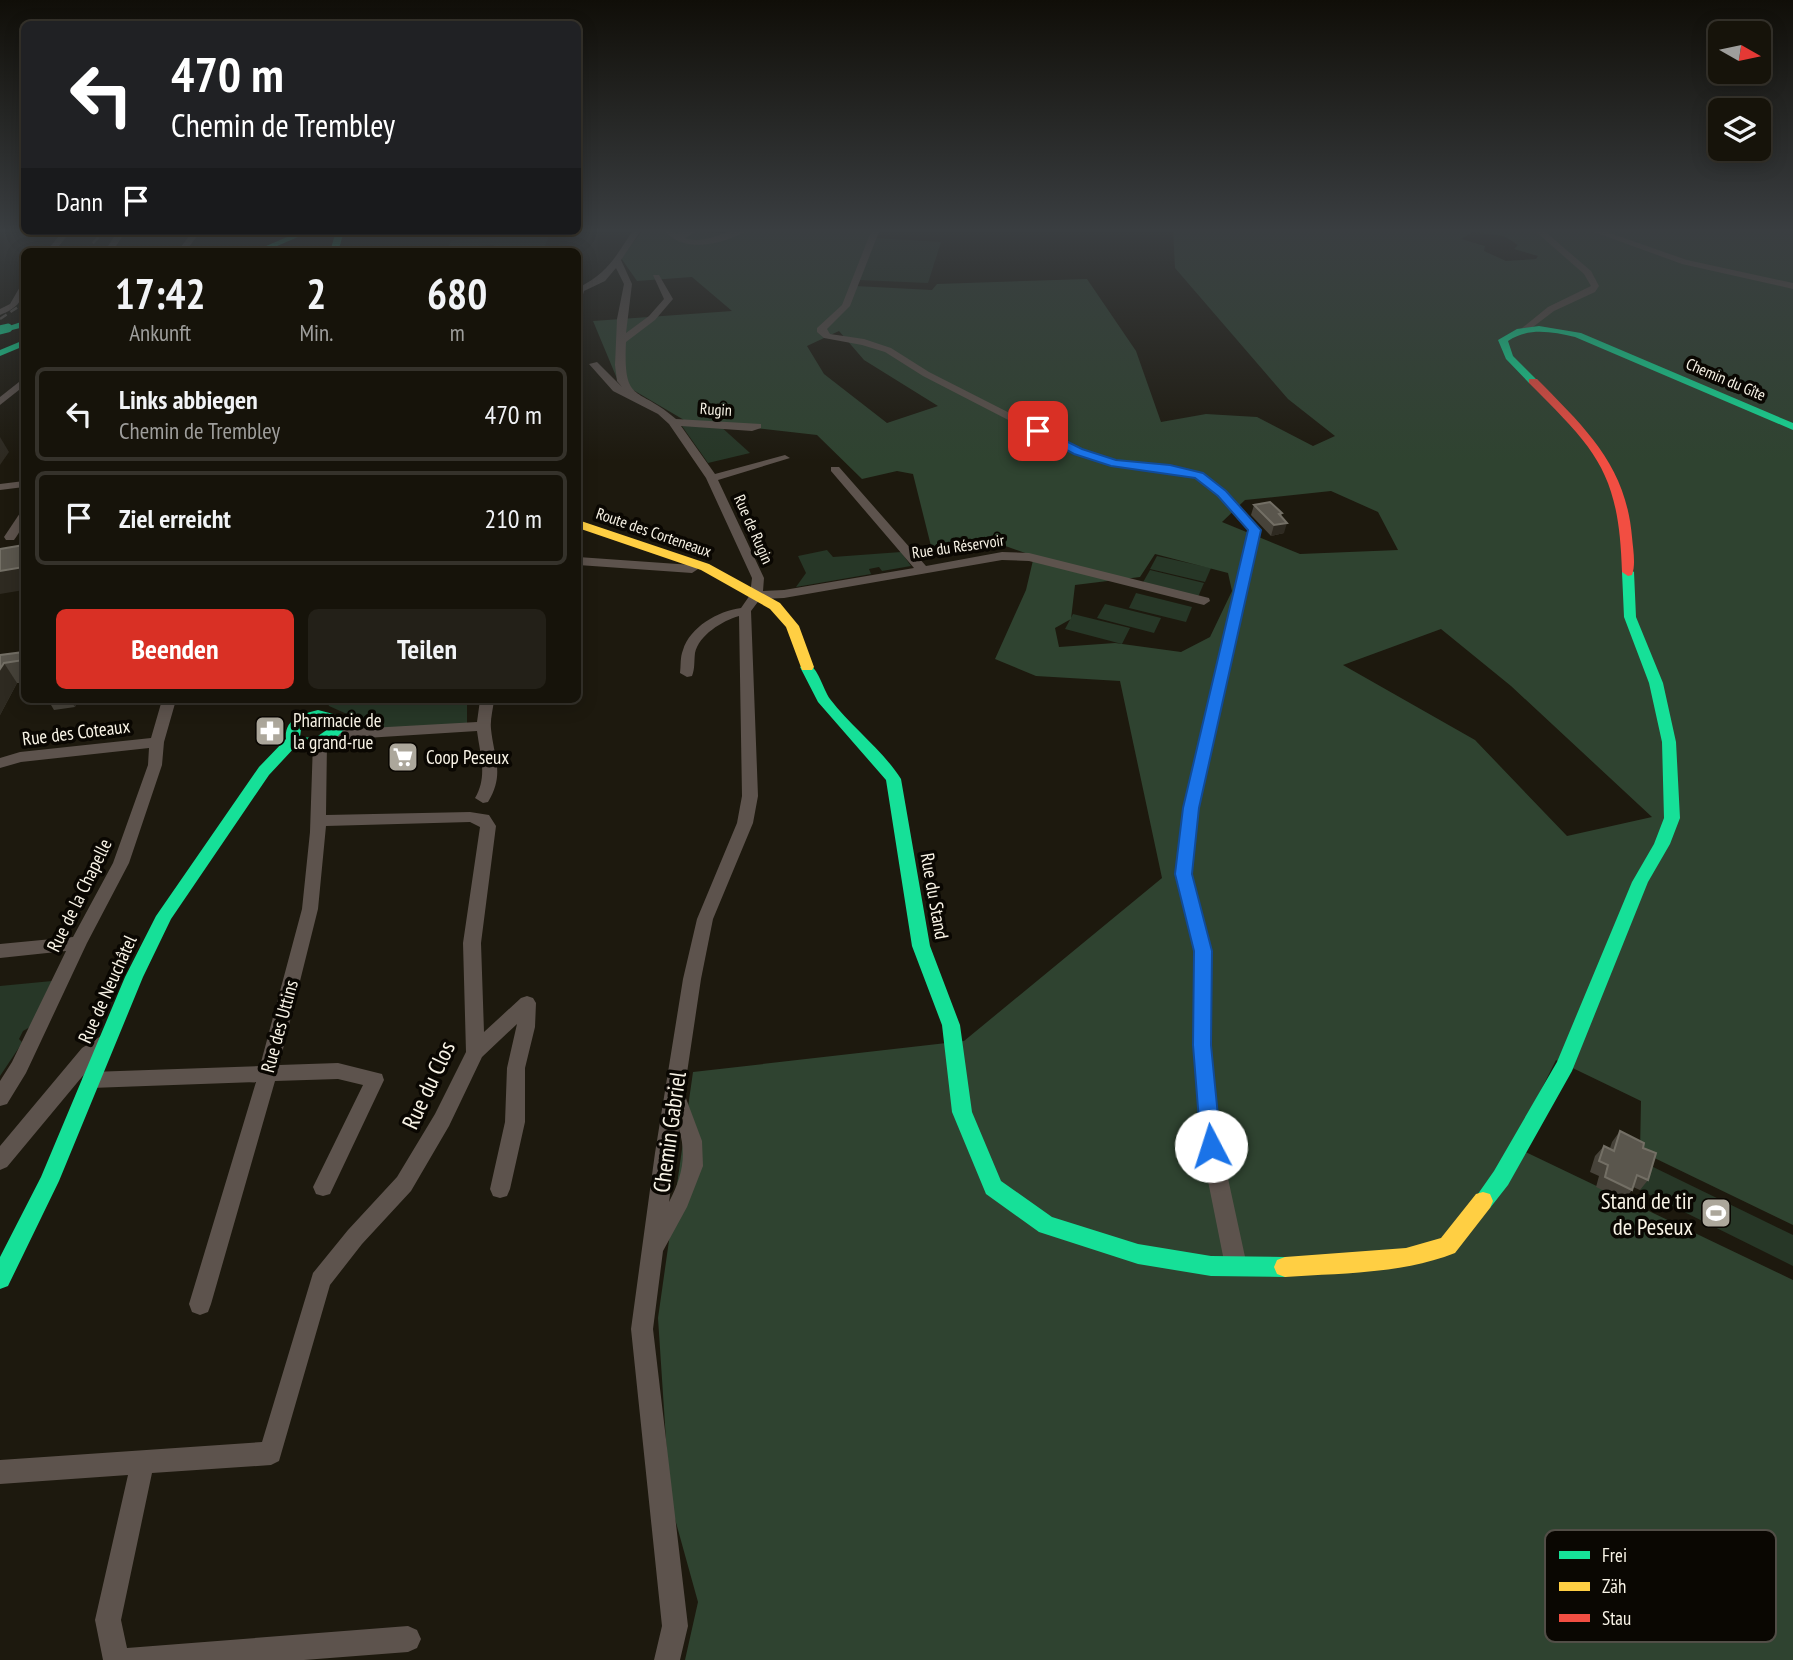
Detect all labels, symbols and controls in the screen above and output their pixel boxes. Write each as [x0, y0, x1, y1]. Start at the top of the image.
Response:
north arrow [1708, 21, 1771, 84]
map controls [1708, 21, 1771, 161]
text: 470 m [171, 42, 284, 106]
icon: left [56, 49, 147, 140]
button: layers [1708, 98, 1771, 161]
text: Chemin de Trembley [171, 104, 395, 146]
icon: arrive [117, 182, 155, 220]
text: Dann [56, 185, 103, 218]
text: 17:42 [115, 266, 206, 321]
text: 2 [306, 266, 326, 321]
text: 680 [427, 266, 487, 321]
text: Ankunft [129, 318, 191, 347]
text: Min. [299, 318, 333, 347]
text: m [450, 318, 465, 347]
street label: Chemin du Gîte [1683, 353, 1769, 405]
text: Links abbiegen [119, 383, 258, 416]
icon: left [60, 395, 98, 433]
text: 470 m [484, 398, 542, 431]
street label: Rugin [699, 398, 733, 420]
pin [1008, 401, 1068, 461]
icon: arrive [1019, 412, 1057, 450]
text: Chemin de Trembley [119, 416, 280, 445]
street label: Rue de Rugin [730, 491, 778, 567]
icon: arrive [60, 499, 98, 537]
text: Ziel erreicht [119, 502, 231, 535]
text: 210 m [484, 502, 542, 535]
street label: Route des Corteneaux [594, 503, 715, 561]
street label: Rue du Réservoir [911, 530, 1006, 562]
button: Beenden [56, 609, 294, 689]
button: Teilen [308, 609, 546, 689]
place label: Pharmacie de la grand-rue [293, 708, 382, 754]
street label: Rue des Coteaux [21, 713, 132, 751]
pharmacy icon: Pharmacie de la grand-rue [253, 714, 287, 748]
supermarket icon: Coop Peseux [386, 740, 420, 774]
place label: Coop Peseux [426, 745, 509, 769]
street label: Rue de la Chapelle [41, 834, 117, 955]
street label: Rue du Stand [916, 851, 954, 941]
street label: Rue de Neuchâtel [73, 931, 142, 1047]
street label: Rue des Uttins [255, 977, 303, 1075]
street label: Rue du Clos [395, 1036, 461, 1134]
street label: Chemin Gabriel [646, 1069, 692, 1194]
position arrow [1174, 1109, 1248, 1183]
place label: Stand de tir de Peseux [1601, 1186, 1694, 1241]
sports icon: Stand de tir de Peseux [1699, 1196, 1733, 1230]
legend [1545, 1530, 1776, 1642]
text: Frei [1602, 1543, 1627, 1567]
text: Zäh [1602, 1574, 1626, 1598]
text: Stau [1602, 1606, 1631, 1630]

